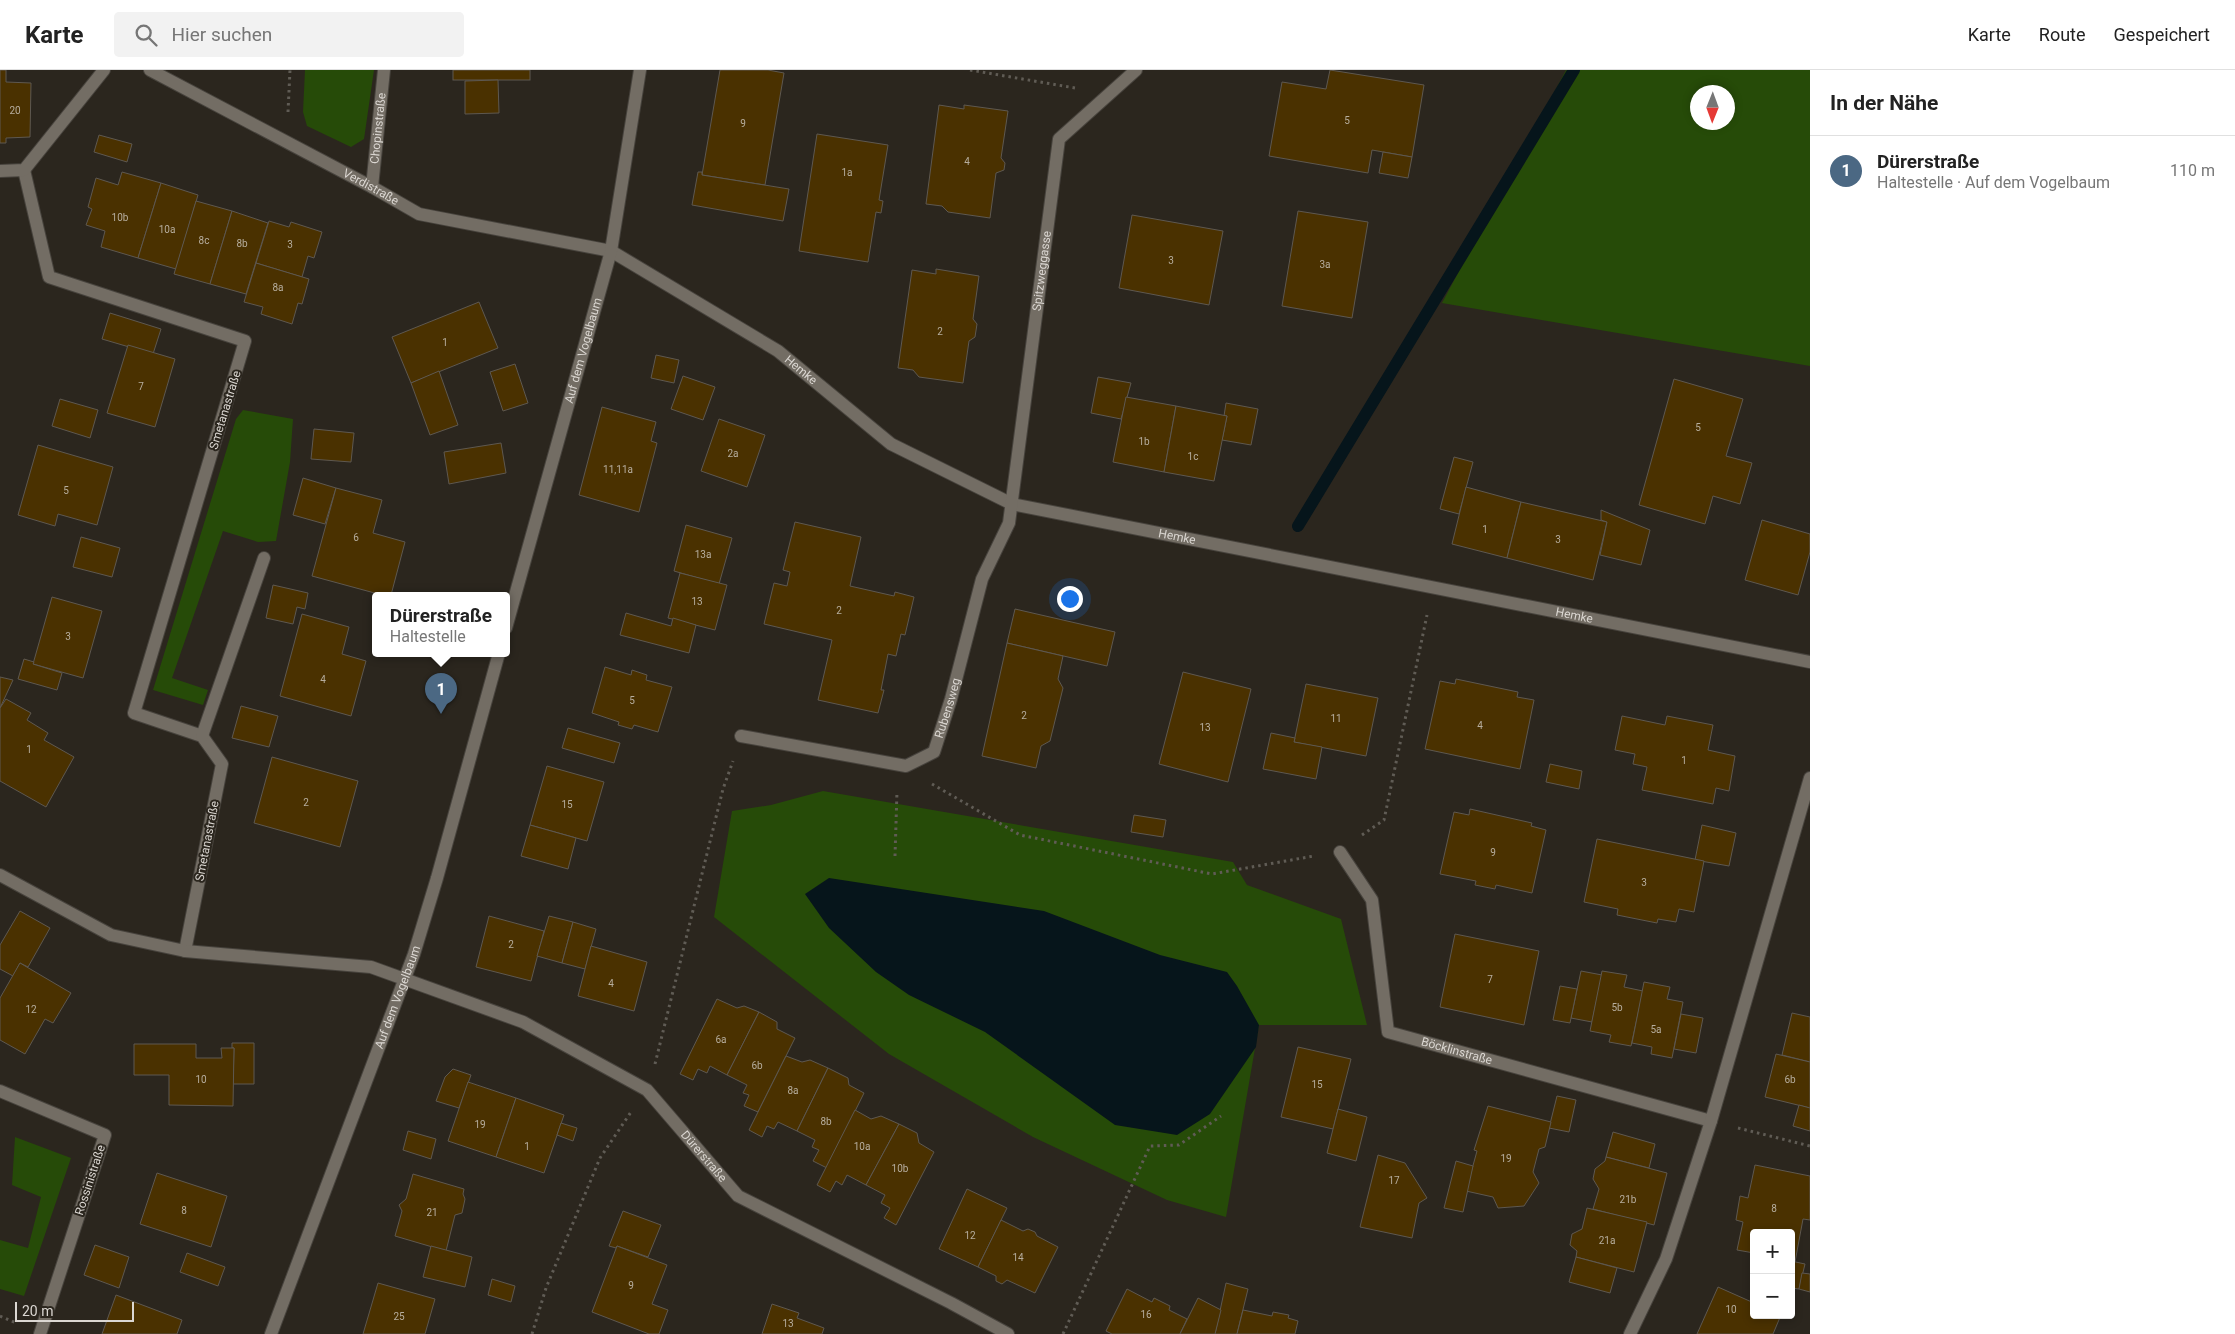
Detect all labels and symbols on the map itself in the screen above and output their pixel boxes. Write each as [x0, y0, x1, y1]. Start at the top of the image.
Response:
north arrow [1690, 85, 1735, 130]
street label: Chopinstraße [367, 92, 389, 165]
house number: 20 [9, 105, 21, 116]
house number: 5 [1344, 115, 1350, 126]
house number: 9 [740, 118, 746, 129]
house number: 4 [964, 156, 970, 167]
street label: Verdistraße [341, 166, 401, 208]
house number: 1a [841, 167, 853, 178]
house number: 10b [112, 212, 129, 223]
house number: 10a [159, 224, 175, 235]
street label: Spitzweggasse [1030, 230, 1054, 312]
house number: 8c [199, 235, 209, 246]
house number: 8b [236, 238, 248, 249]
house number: 3 [287, 239, 293, 250]
house number: 3 [1168, 255, 1174, 266]
house number: 3a [1319, 259, 1331, 270]
house number: 8a [272, 282, 284, 293]
street label: Auf dem Vogelbaum [562, 296, 605, 405]
house number: 2 [937, 326, 943, 337]
house number: 1 [442, 337, 448, 348]
street label: Hemke [782, 352, 820, 387]
street label: Smetanastraße [206, 369, 244, 451]
house number: 7 [138, 381, 144, 392]
house number: 5 [1695, 422, 1701, 433]
house number: 1b [1138, 436, 1150, 447]
house number: 2a [727, 448, 739, 459]
house number: 1c [1188, 451, 1198, 462]
house number: 11,11a [603, 464, 633, 475]
house number: 5 [63, 485, 69, 496]
house number: 1 [1482, 524, 1488, 535]
street label: Hemke [1157, 526, 1197, 547]
house number: 6 [353, 532, 359, 543]
house number: 3 [1555, 534, 1561, 545]
house number: 13a [695, 549, 711, 560]
your location [1057, 586, 1083, 612]
house number: 13 [691, 596, 703, 607]
house number: 2 [836, 605, 842, 616]
street label: Hemke [1554, 605, 1594, 626]
house number: 3 [65, 631, 71, 642]
pin: 1 [425, 673, 457, 714]
house number: 4 [320, 674, 326, 685]
street label: Rubensweg [932, 677, 963, 740]
house number: 5 [629, 695, 635, 706]
house number: 2 [1021, 710, 1027, 721]
house number: 11 [1330, 713, 1342, 724]
house number: 4 [1477, 720, 1483, 731]
house number: 13 [1199, 722, 1211, 733]
house number: 1 [26, 744, 32, 755]
house number: 1 [1681, 755, 1687, 766]
house number: 2 [303, 797, 309, 808]
house number: 15 [561, 799, 573, 810]
street label: Smetanastraße [192, 800, 222, 882]
house number: 9 [1490, 847, 1496, 858]
house number: 3 [1641, 877, 1647, 888]
house number: 2 [508, 939, 514, 950]
street label: Auf dem Vogelbaum [372, 944, 423, 1051]
house number: 7 [1487, 974, 1493, 985]
house number: 4 [608, 978, 614, 989]
house number: 5b [1611, 1002, 1623, 1013]
house number: 12 [25, 1004, 37, 1015]
house number: 5a [1650, 1024, 1662, 1035]
house number: 6a [715, 1034, 727, 1045]
street label: Böcklinstraße [1420, 1034, 1494, 1067]
house number: 6b [751, 1060, 763, 1071]
house number: 10 [195, 1074, 207, 1085]
house number: 6b [1784, 1074, 1796, 1085]
house number: 15 [1311, 1079, 1323, 1090]
house number: 8a [787, 1085, 799, 1096]
house number: 8b [820, 1116, 832, 1127]
house number: 19 [474, 1119, 486, 1130]
street label: Dürerstraße [678, 1128, 730, 1185]
house number: 1 [524, 1141, 530, 1152]
house number: 10a [854, 1141, 870, 1152]
street label: Rossinistraße [72, 1143, 108, 1217]
house number: 19 [1500, 1153, 1512, 1164]
house number: 10b [892, 1163, 909, 1174]
house number: 17 [1388, 1175, 1400, 1186]
house number: 21b [1620, 1194, 1637, 1205]
house number: 8 [1771, 1203, 1777, 1214]
house number: 8 [181, 1205, 187, 1216]
house number: 21 [426, 1207, 438, 1218]
house number: 12 [964, 1230, 976, 1241]
house number: 21a [1599, 1235, 1615, 1246]
house number: 14 [1012, 1252, 1024, 1263]
house number: 9 [628, 1280, 634, 1291]
scale bar [15, 1299, 134, 1322]
house number: 10 [1725, 1304, 1737, 1315]
house number: 16 [1140, 1309, 1152, 1320]
house number: 25 [393, 1311, 405, 1322]
house number: 13 [782, 1318, 794, 1329]

